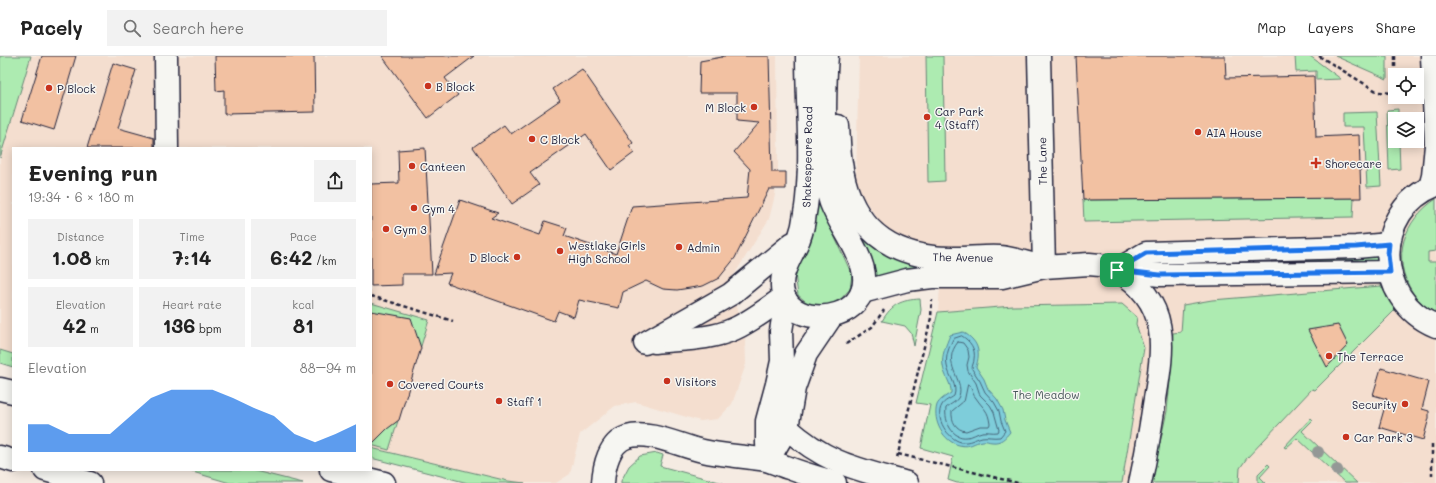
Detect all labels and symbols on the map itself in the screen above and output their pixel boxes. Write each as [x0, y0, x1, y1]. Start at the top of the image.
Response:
place label: B Block [436, 79, 475, 94]
place label: P Block [57, 81, 96, 96]
marker: B Block [423, 81, 433, 91]
marker: P Block [44, 83, 54, 93]
place label: M Block [705, 100, 746, 115]
marker: M Block [749, 102, 759, 112]
place label: Car Park 4 (Staff) [935, 104, 984, 132]
street label: Shakespeare Road [799, 106, 815, 208]
marker: Car Park 4 (Staff) [922, 112, 932, 122]
place label: AIA House [1206, 125, 1262, 140]
marker: AIA House [1193, 127, 1203, 137]
place label: C Block [540, 132, 580, 147]
marker: C Block [527, 134, 537, 144]
street label: The Lane [1034, 137, 1050, 185]
place label: Shorecare [1325, 156, 1382, 171]
marker: Shorecare [1310, 157, 1322, 169]
place label: Canteen [420, 159, 465, 174]
marker: Canteen [407, 161, 417, 171]
place label: Gym 4 [422, 201, 455, 216]
marker: Gym 4 [409, 203, 419, 213]
place label: Gym 3 [394, 222, 427, 237]
marker: Gym 3 [381, 224, 391, 234]
place label: Westlake Girls High School [568, 238, 646, 266]
place label: Admin [687, 240, 720, 255]
marker: Admin [674, 242, 684, 252]
marker: Westlake Girls High School [555, 246, 565, 256]
street label: The Avenue [933, 249, 994, 265]
place label: D Block [469, 250, 509, 265]
marker: D Block [512, 252, 522, 262]
pin [1100, 253, 1134, 287]
place label: The Terrace [1337, 349, 1404, 364]
marker: The Terrace [1324, 351, 1334, 361]
place label: Visitors [675, 374, 716, 389]
marker: Visitors [662, 376, 672, 386]
place label: Covered Courts [398, 377, 484, 392]
marker: Covered Courts [385, 379, 395, 389]
park label: The Meadow [1012, 387, 1080, 402]
place label: Staff 1 [507, 394, 542, 409]
marker: Staff 1 [494, 396, 504, 406]
place label: Security [1352, 397, 1397, 412]
marker: Security [1400, 399, 1410, 409]
place label: Car Park 3 [1354, 430, 1413, 445]
marker: Car Park 3 [1341, 432, 1351, 442]

